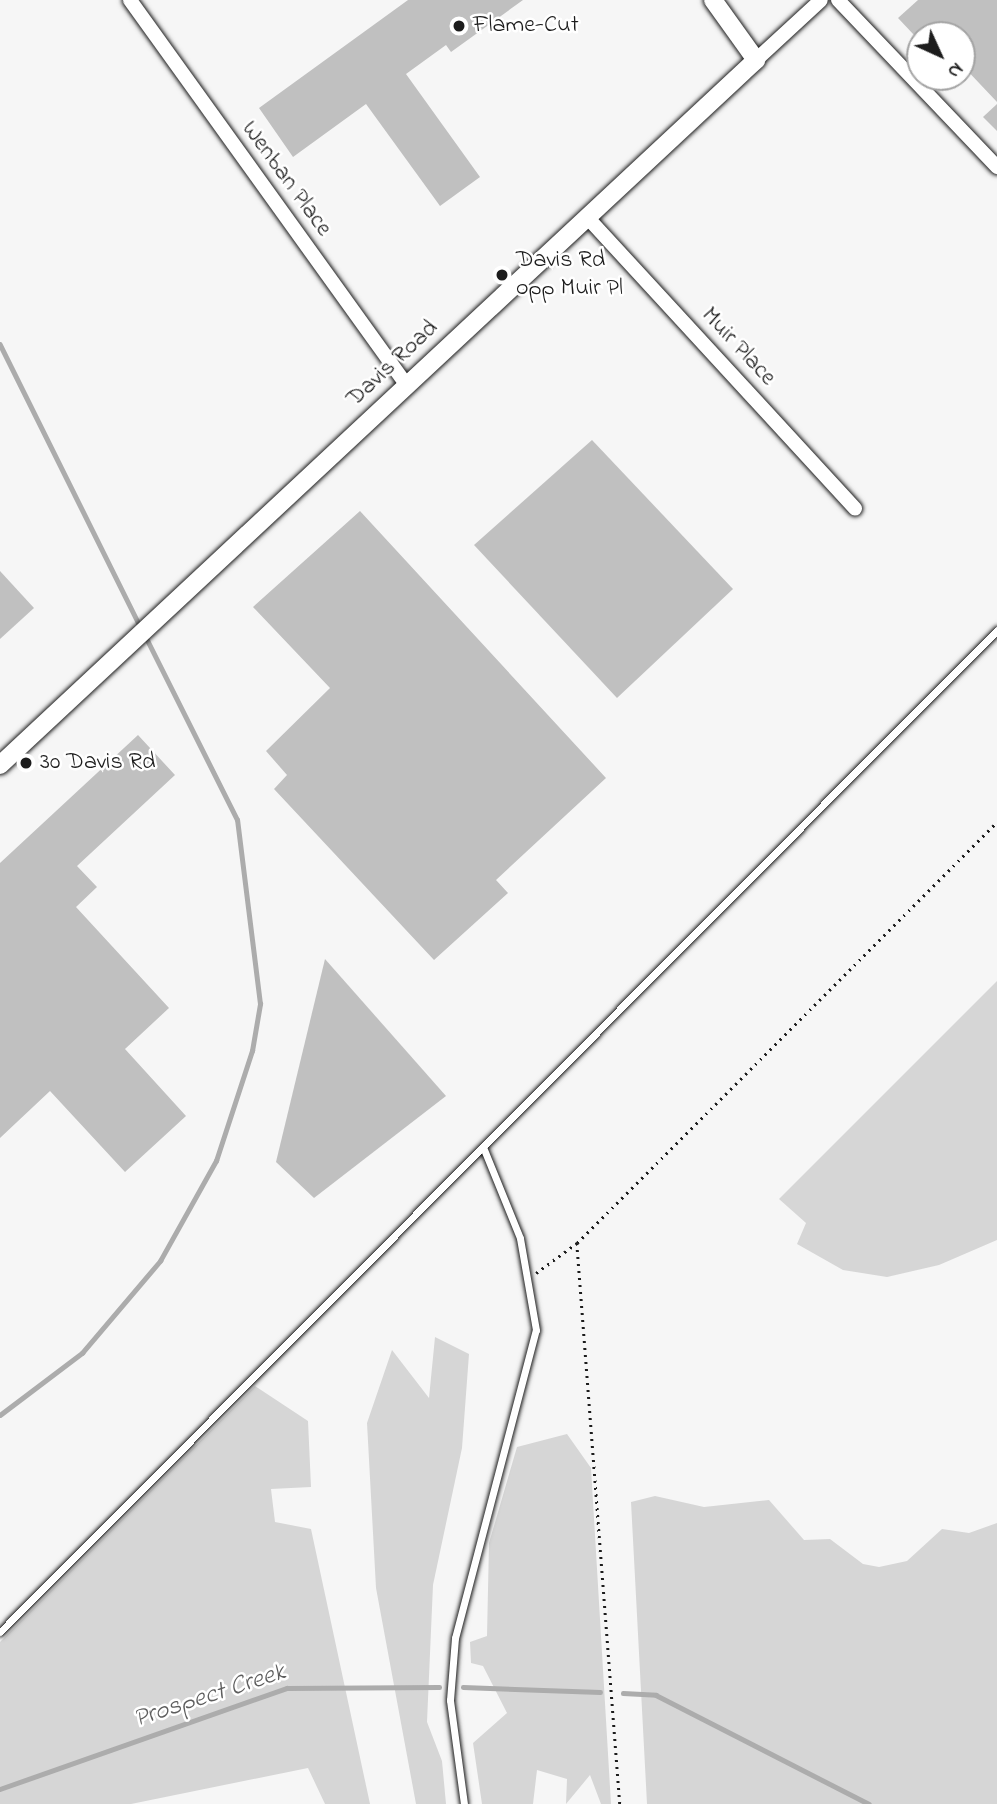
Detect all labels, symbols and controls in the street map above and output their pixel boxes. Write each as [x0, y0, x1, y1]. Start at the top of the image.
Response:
place label: Flame-Cut [473, 12, 579, 40]
marker: Flame-Cut [451, 18, 467, 34]
north arrow [906, 21, 976, 91]
text: N [941, 56, 969, 84]
street label: Wenban Place [235, 116, 337, 242]
place label: Davis Rd opp Muir Pl [516, 247, 623, 303]
marker: Davis Rd opp Muir Pl [494, 267, 510, 283]
street label: Muir Place [694, 302, 782, 392]
street label: Davis Road [341, 314, 445, 414]
place label: 30 Davis Rd [40, 749, 155, 777]
marker: 30 Davis Rd [18, 755, 34, 771]
water label: Prospect Creek [130, 1658, 290, 1736]

